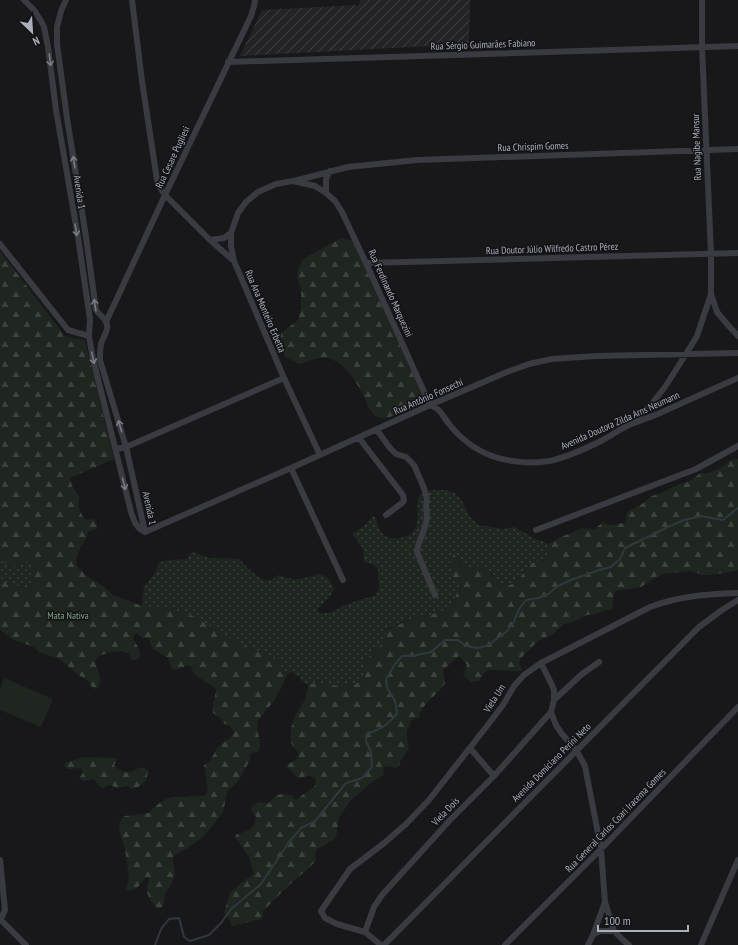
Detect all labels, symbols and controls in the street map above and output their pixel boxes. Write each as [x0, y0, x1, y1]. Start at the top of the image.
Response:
north arrow [12, 12, 52, 52]
text: N [31, 33, 42, 49]
street label: Rua Sérgio Guimarães Fabiano [430, 36, 536, 53]
one-way arrow [46, 53, 54, 66]
street label: Rua Nagibe Mansur [689, 113, 704, 181]
street label: Rua Cesare Pugliesi [152, 124, 193, 190]
street label: Rua Chrispim Gomes [497, 139, 569, 154]
one-way arrow [70, 156, 78, 169]
street label: Avenida 1 [70, 174, 89, 210]
one-way arrow [72, 223, 80, 236]
street label: Rua Doutor Júlio Wilfredo Castro Pérez [486, 240, 619, 257]
street label: Rua Ferdinando Marquezini [365, 247, 416, 339]
street label: Rua Ana Monteiro Erbetta [242, 268, 289, 354]
one-way arrow [91, 298, 99, 311]
one-way arrow [89, 351, 97, 364]
street label: Rua Antônio Fonsechi [392, 375, 465, 418]
street label: Avenida Doutora Zilda Arns Neumann [559, 388, 682, 453]
one-way arrow [116, 420, 123, 433]
one-way arrow [121, 478, 129, 491]
street label: Avenida 1 [140, 490, 159, 526]
park label: Mata Nativa [47, 609, 89, 622]
street label: Viela Um [480, 682, 508, 716]
street label: Avenida Domiciano Perini Neto [509, 720, 594, 805]
street label: Rua General Carlos Coari Iracema Gomes [562, 765, 669, 875]
street label: Viela Dois [428, 794, 462, 829]
scale bar [598, 907, 688, 933]
text: 100 m [604, 913, 631, 928]

